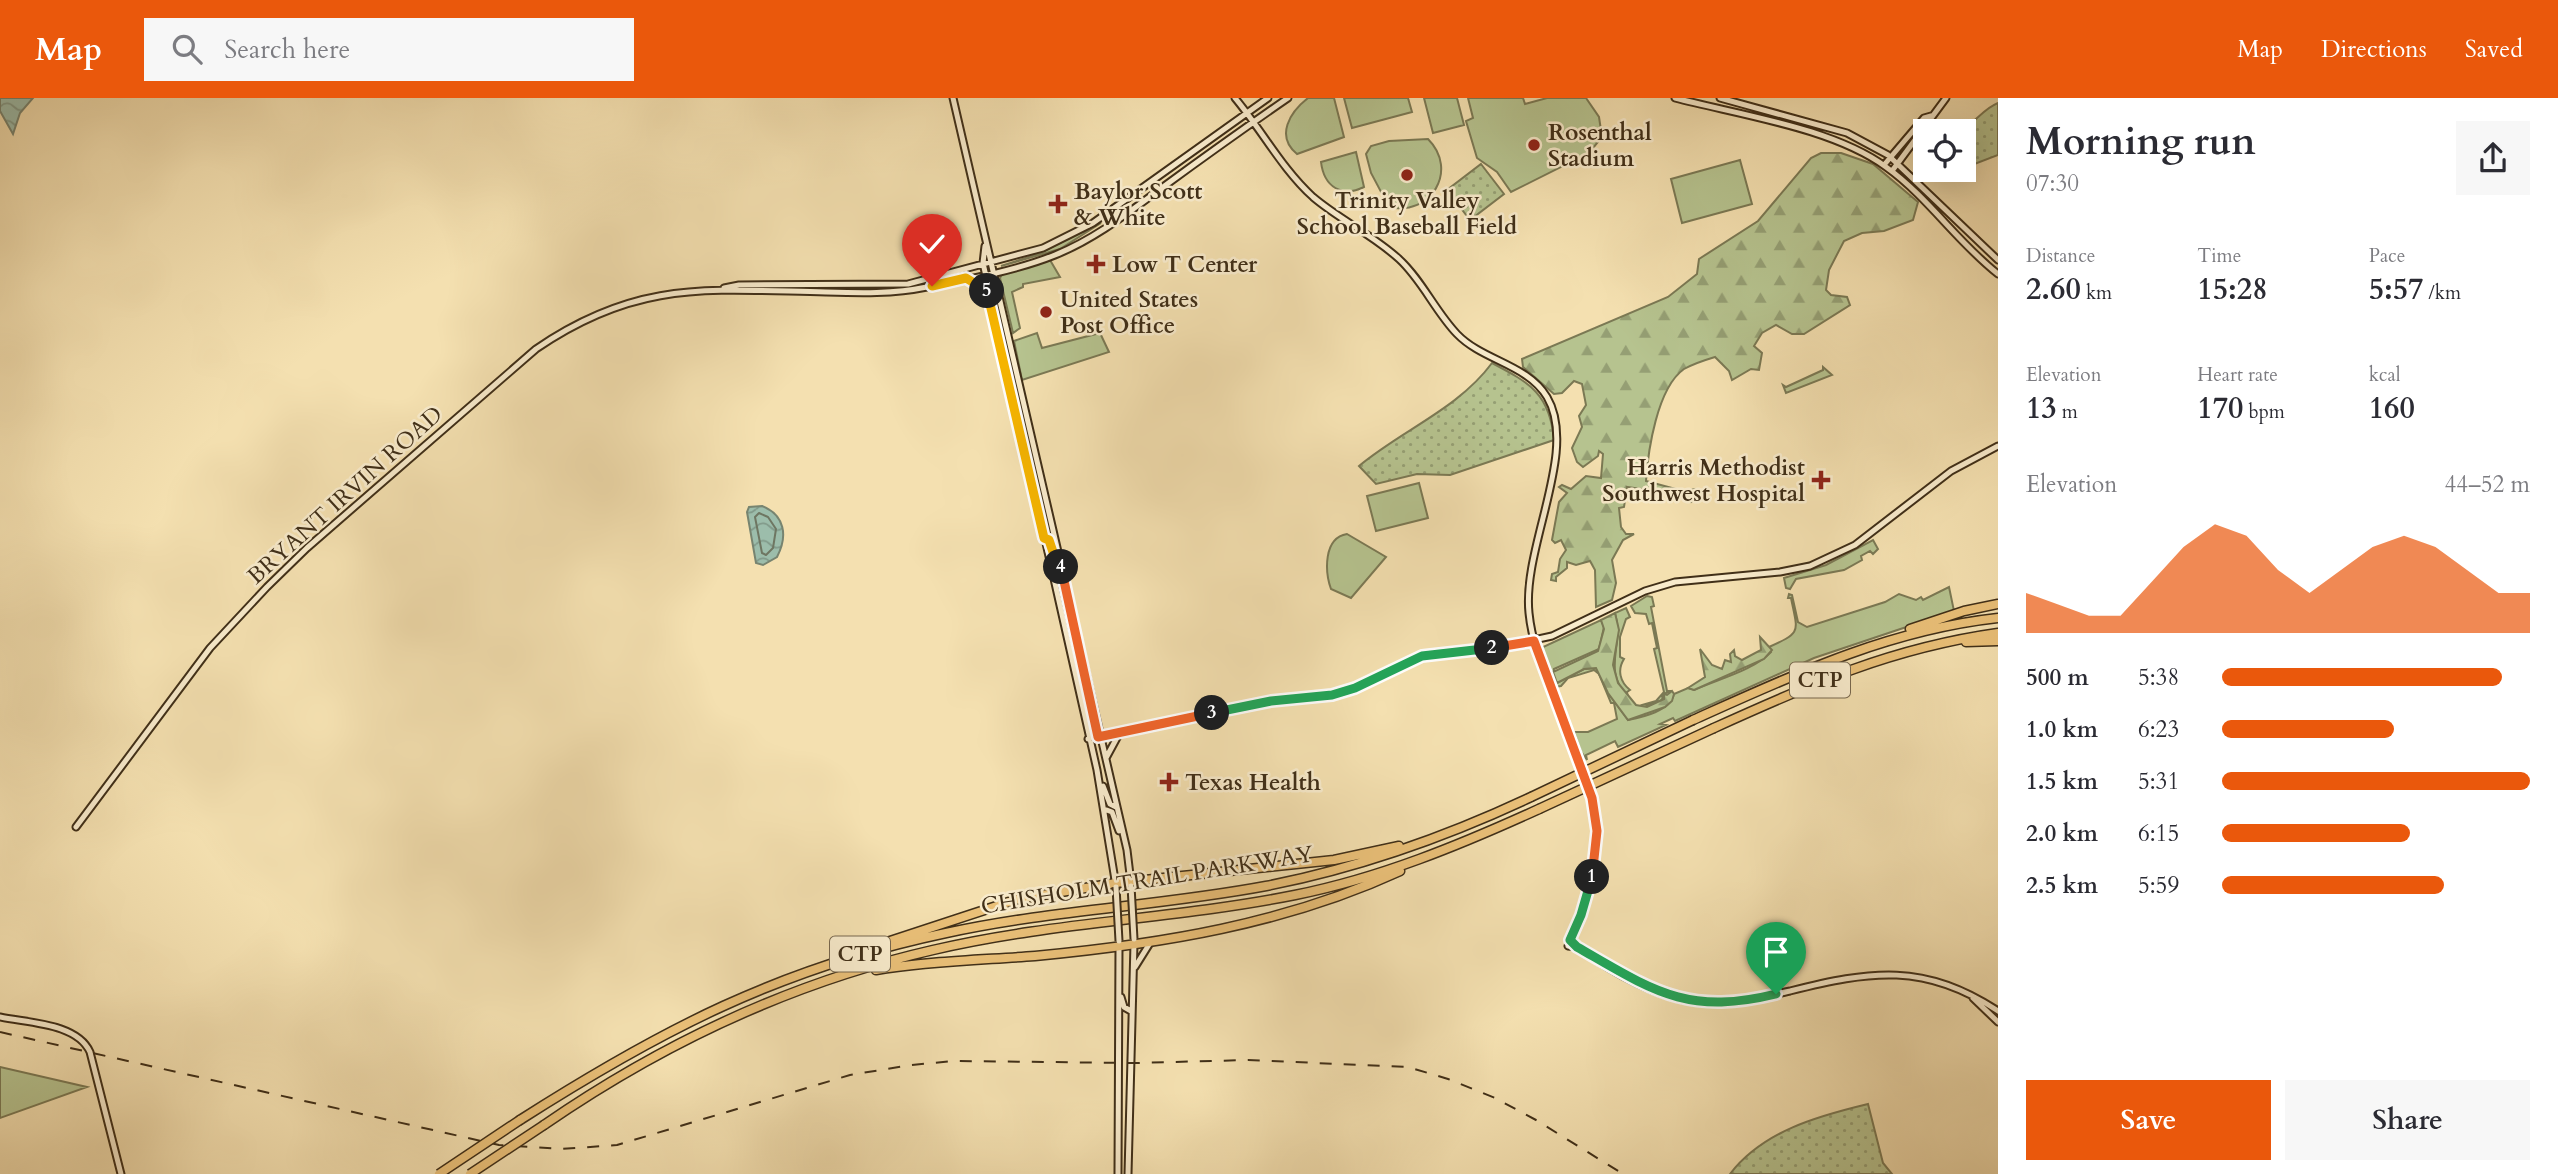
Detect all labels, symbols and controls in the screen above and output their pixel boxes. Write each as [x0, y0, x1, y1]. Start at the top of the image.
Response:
search box [144, 18, 634, 81]
text: Map [35, 27, 102, 72]
icon: search [168, 30, 206, 68]
text: Search here [224, 32, 350, 67]
text: Map [2237, 33, 2283, 66]
text: Directions [2321, 33, 2427, 66]
text: Saved [2465, 33, 2523, 66]
text: Morning run [2026, 116, 2256, 168]
place label: Rosenthal Stadium [1548, 117, 1652, 174]
map controls [1913, 119, 1976, 182]
button: locate [1913, 119, 1976, 182]
button: share [2456, 121, 2530, 195]
marker: Rosenthal Stadium [1526, 137, 1542, 153]
marker: Trinity Valley School Baseball Field [1399, 167, 1415, 183]
text: 07:30 [2026, 168, 2079, 199]
place label: Baylor Scott & White [1074, 176, 1202, 233]
place label: Trinity Valley School Baseball Field [1297, 185, 1517, 242]
marker: Baylor Scott & White [1048, 194, 1068, 214]
pin [902, 214, 962, 286]
icon: check [913, 225, 951, 263]
text: Distance [2026, 243, 2095, 269]
text: Time [2197, 243, 2241, 269]
text: Pace [2369, 243, 2405, 269]
place label: Low T Center [1112, 249, 1258, 280]
marker: Low T Center [1086, 254, 1106, 274]
text: 2.60 [2026, 269, 2081, 310]
text: 15:28 [2197, 269, 2268, 310]
text: 5:57 [2369, 269, 2423, 310]
pin: 5 [970, 274, 1004, 308]
text: 5 [982, 277, 991, 303]
text: km [2081, 280, 2112, 306]
text: /km [2423, 280, 2461, 306]
place label: United States Post Office [1060, 284, 1198, 341]
marker: United States Post Office [1038, 304, 1054, 320]
text: Elevation [2026, 362, 2101, 388]
text: Heart rate [2197, 362, 2278, 388]
text: kcal [2369, 362, 2401, 388]
text: 13 [2026, 388, 2057, 429]
text: 170 [2197, 388, 2243, 429]
text: 160 [2369, 388, 2415, 429]
street label: BRYANT IRVIN ROAD [241, 399, 449, 591]
text: m [2057, 399, 2078, 425]
text: bpm [2243, 399, 2285, 425]
place label: Harris Methodist Southwest Hospital [1602, 452, 1805, 509]
text: Elevation [2026, 469, 2117, 500]
text: 44–52 m [2445, 469, 2530, 500]
marker: Harris Methodist Southwest Hospital [1811, 470, 1831, 490]
pin: 4 [1044, 550, 1078, 584]
text: 4 [1056, 553, 1065, 579]
pin: 2 [1474, 630, 1510, 666]
text: 2 [1487, 634, 1496, 660]
road number: CTP [1790, 662, 1850, 698]
text: 500 m [2026, 662, 2089, 693]
text: 5:38 [2138, 662, 2179, 693]
pin: 3 [1194, 696, 1230, 730]
text: 3 [1207, 699, 1216, 725]
text: 1.0 km [2026, 714, 2098, 745]
text: 6:23 [2138, 714, 2179, 745]
text: 1.5 km [2026, 766, 2098, 797]
text: 5:31 [2138, 766, 2179, 797]
place label: Texas Health [1185, 767, 1321, 798]
marker: Texas Health [1159, 772, 1179, 792]
text: 2.0 km [2026, 818, 2098, 849]
text: 6:15 [2138, 818, 2179, 849]
street label: CHISHOLM TRAIL PARKWAY [979, 838, 1316, 922]
pin: 1 [1574, 860, 1610, 894]
text: 1 [1587, 863, 1596, 889]
text: 2.5 km [2026, 870, 2098, 901]
text: 5:59 [2138, 870, 2179, 901]
pin [1746, 922, 1806, 994]
icon: arrive [1757, 933, 1795, 971]
road number: CTP [830, 936, 890, 972]
button: Save [2026, 1080, 2271, 1160]
button: Share [2285, 1080, 2530, 1160]

